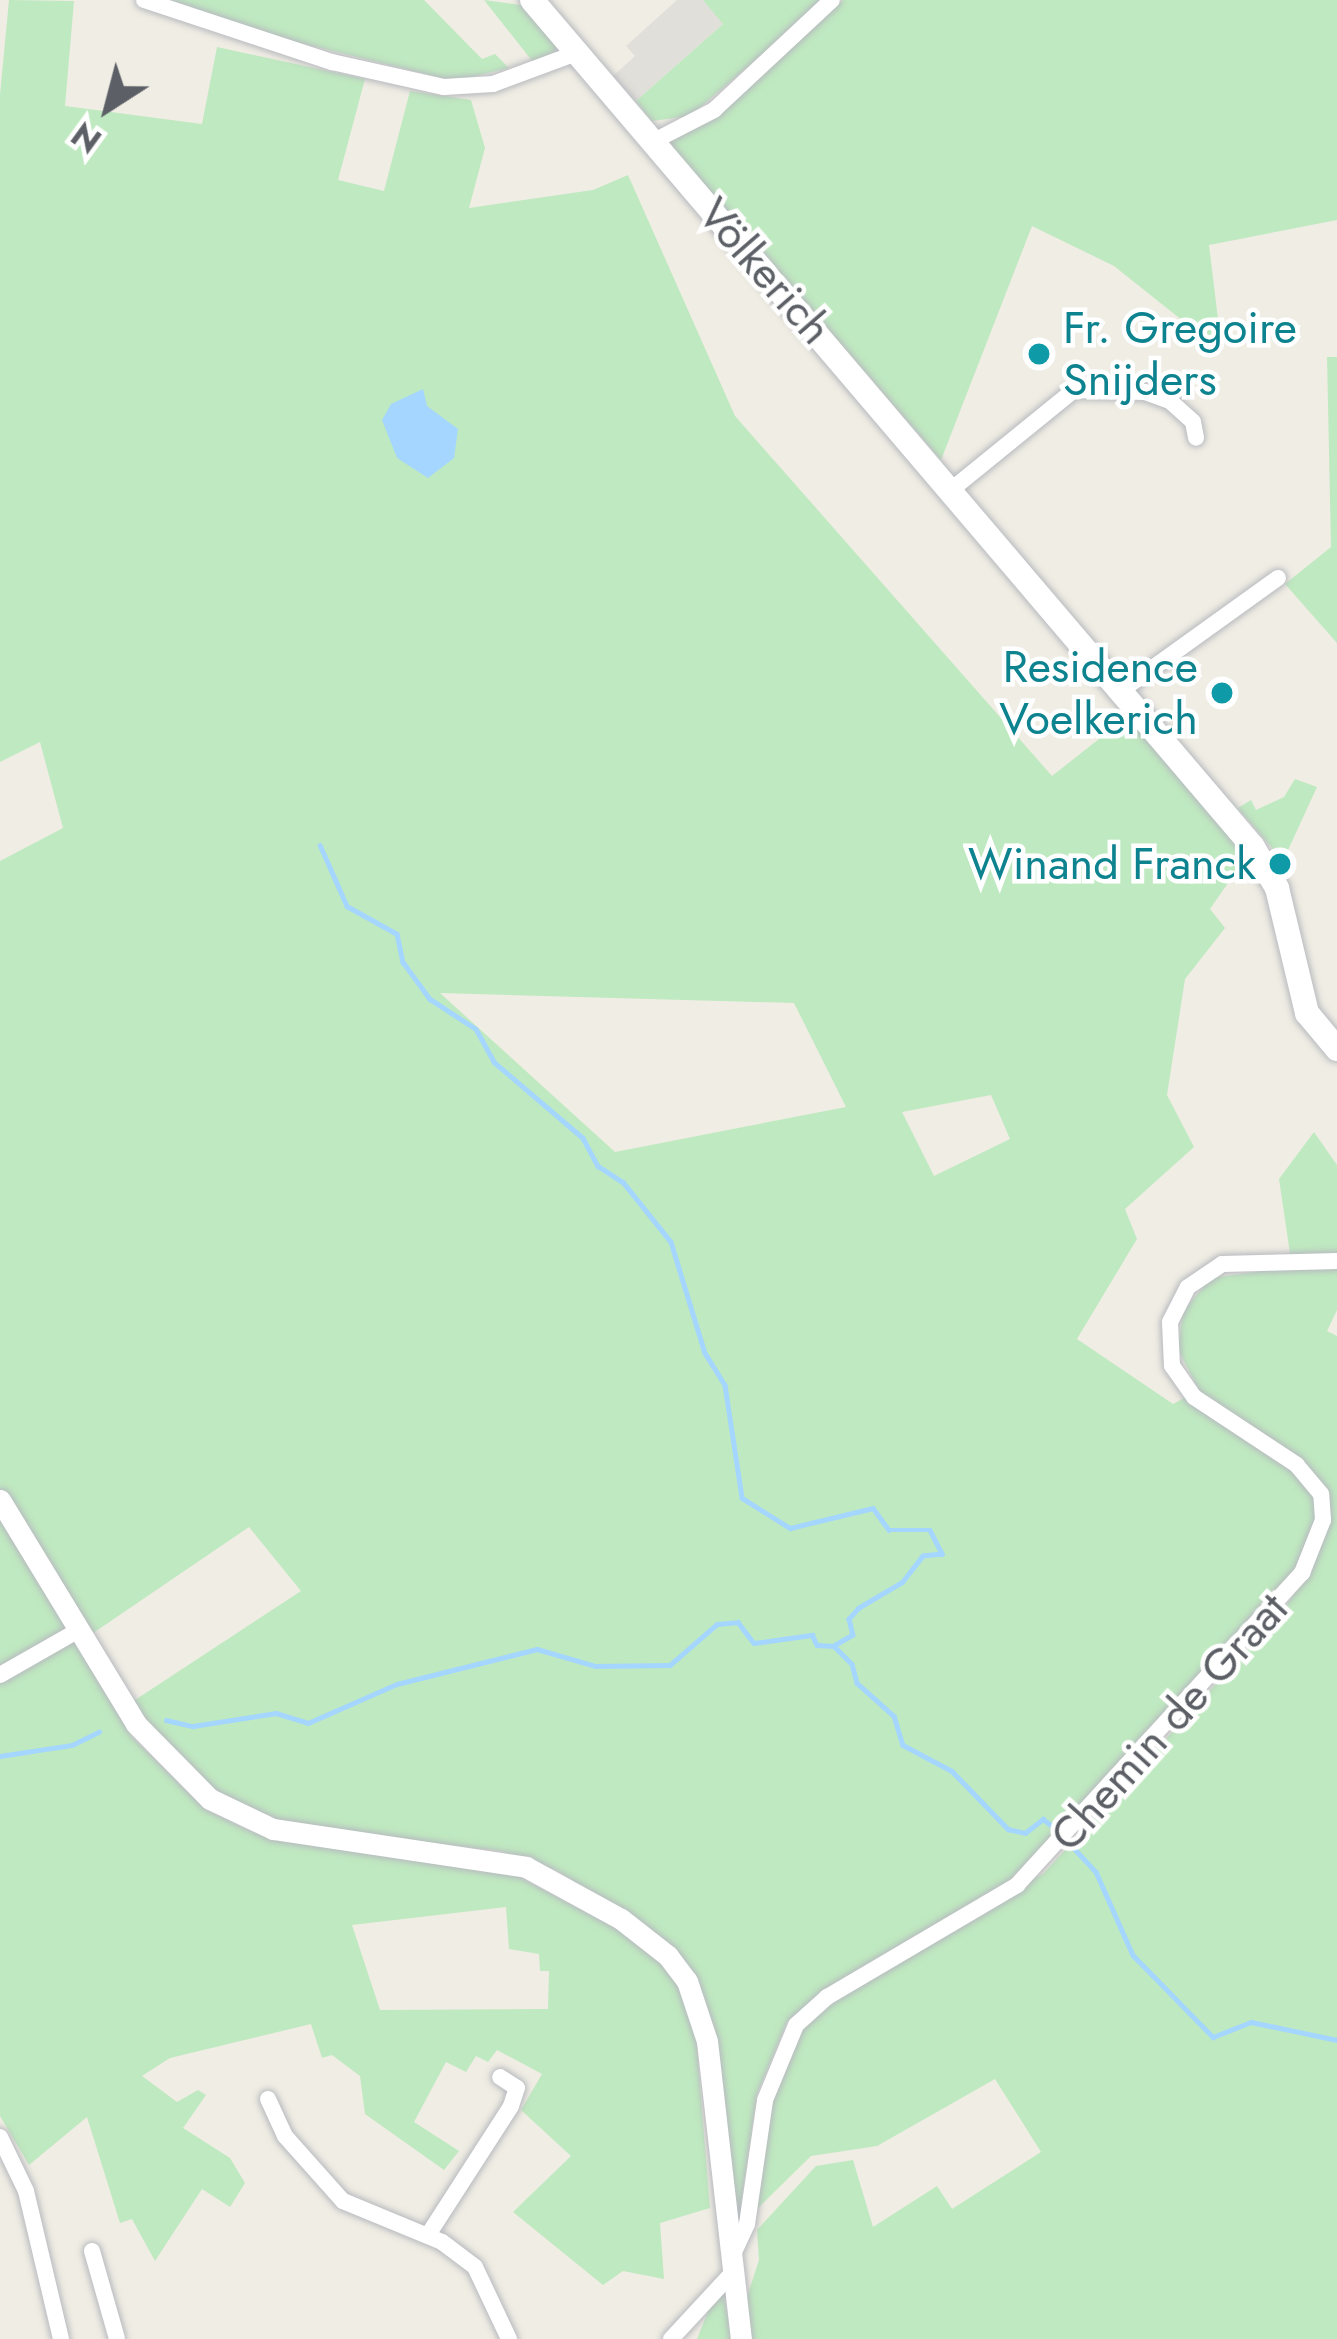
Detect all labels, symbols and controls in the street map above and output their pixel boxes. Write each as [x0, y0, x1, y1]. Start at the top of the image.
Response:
north arrow [48, 48, 168, 168]
text: N [62, 111, 111, 164]
street label: Völkerich [687, 187, 843, 355]
place label: Fr. Gregoire Snijders [1063, 301, 1297, 407]
marker: Fr. Gregoire Snijders [1026, 341, 1052, 367]
place label: Residence Voelkerich [999, 640, 1198, 746]
marker: Residence Voelkerich [1209, 680, 1235, 706]
place label: Winand Franck [968, 837, 1256, 891]
marker: Winand Franck [1267, 851, 1293, 877]
street label: Chemin de Graat [1039, 1582, 1299, 1862]

